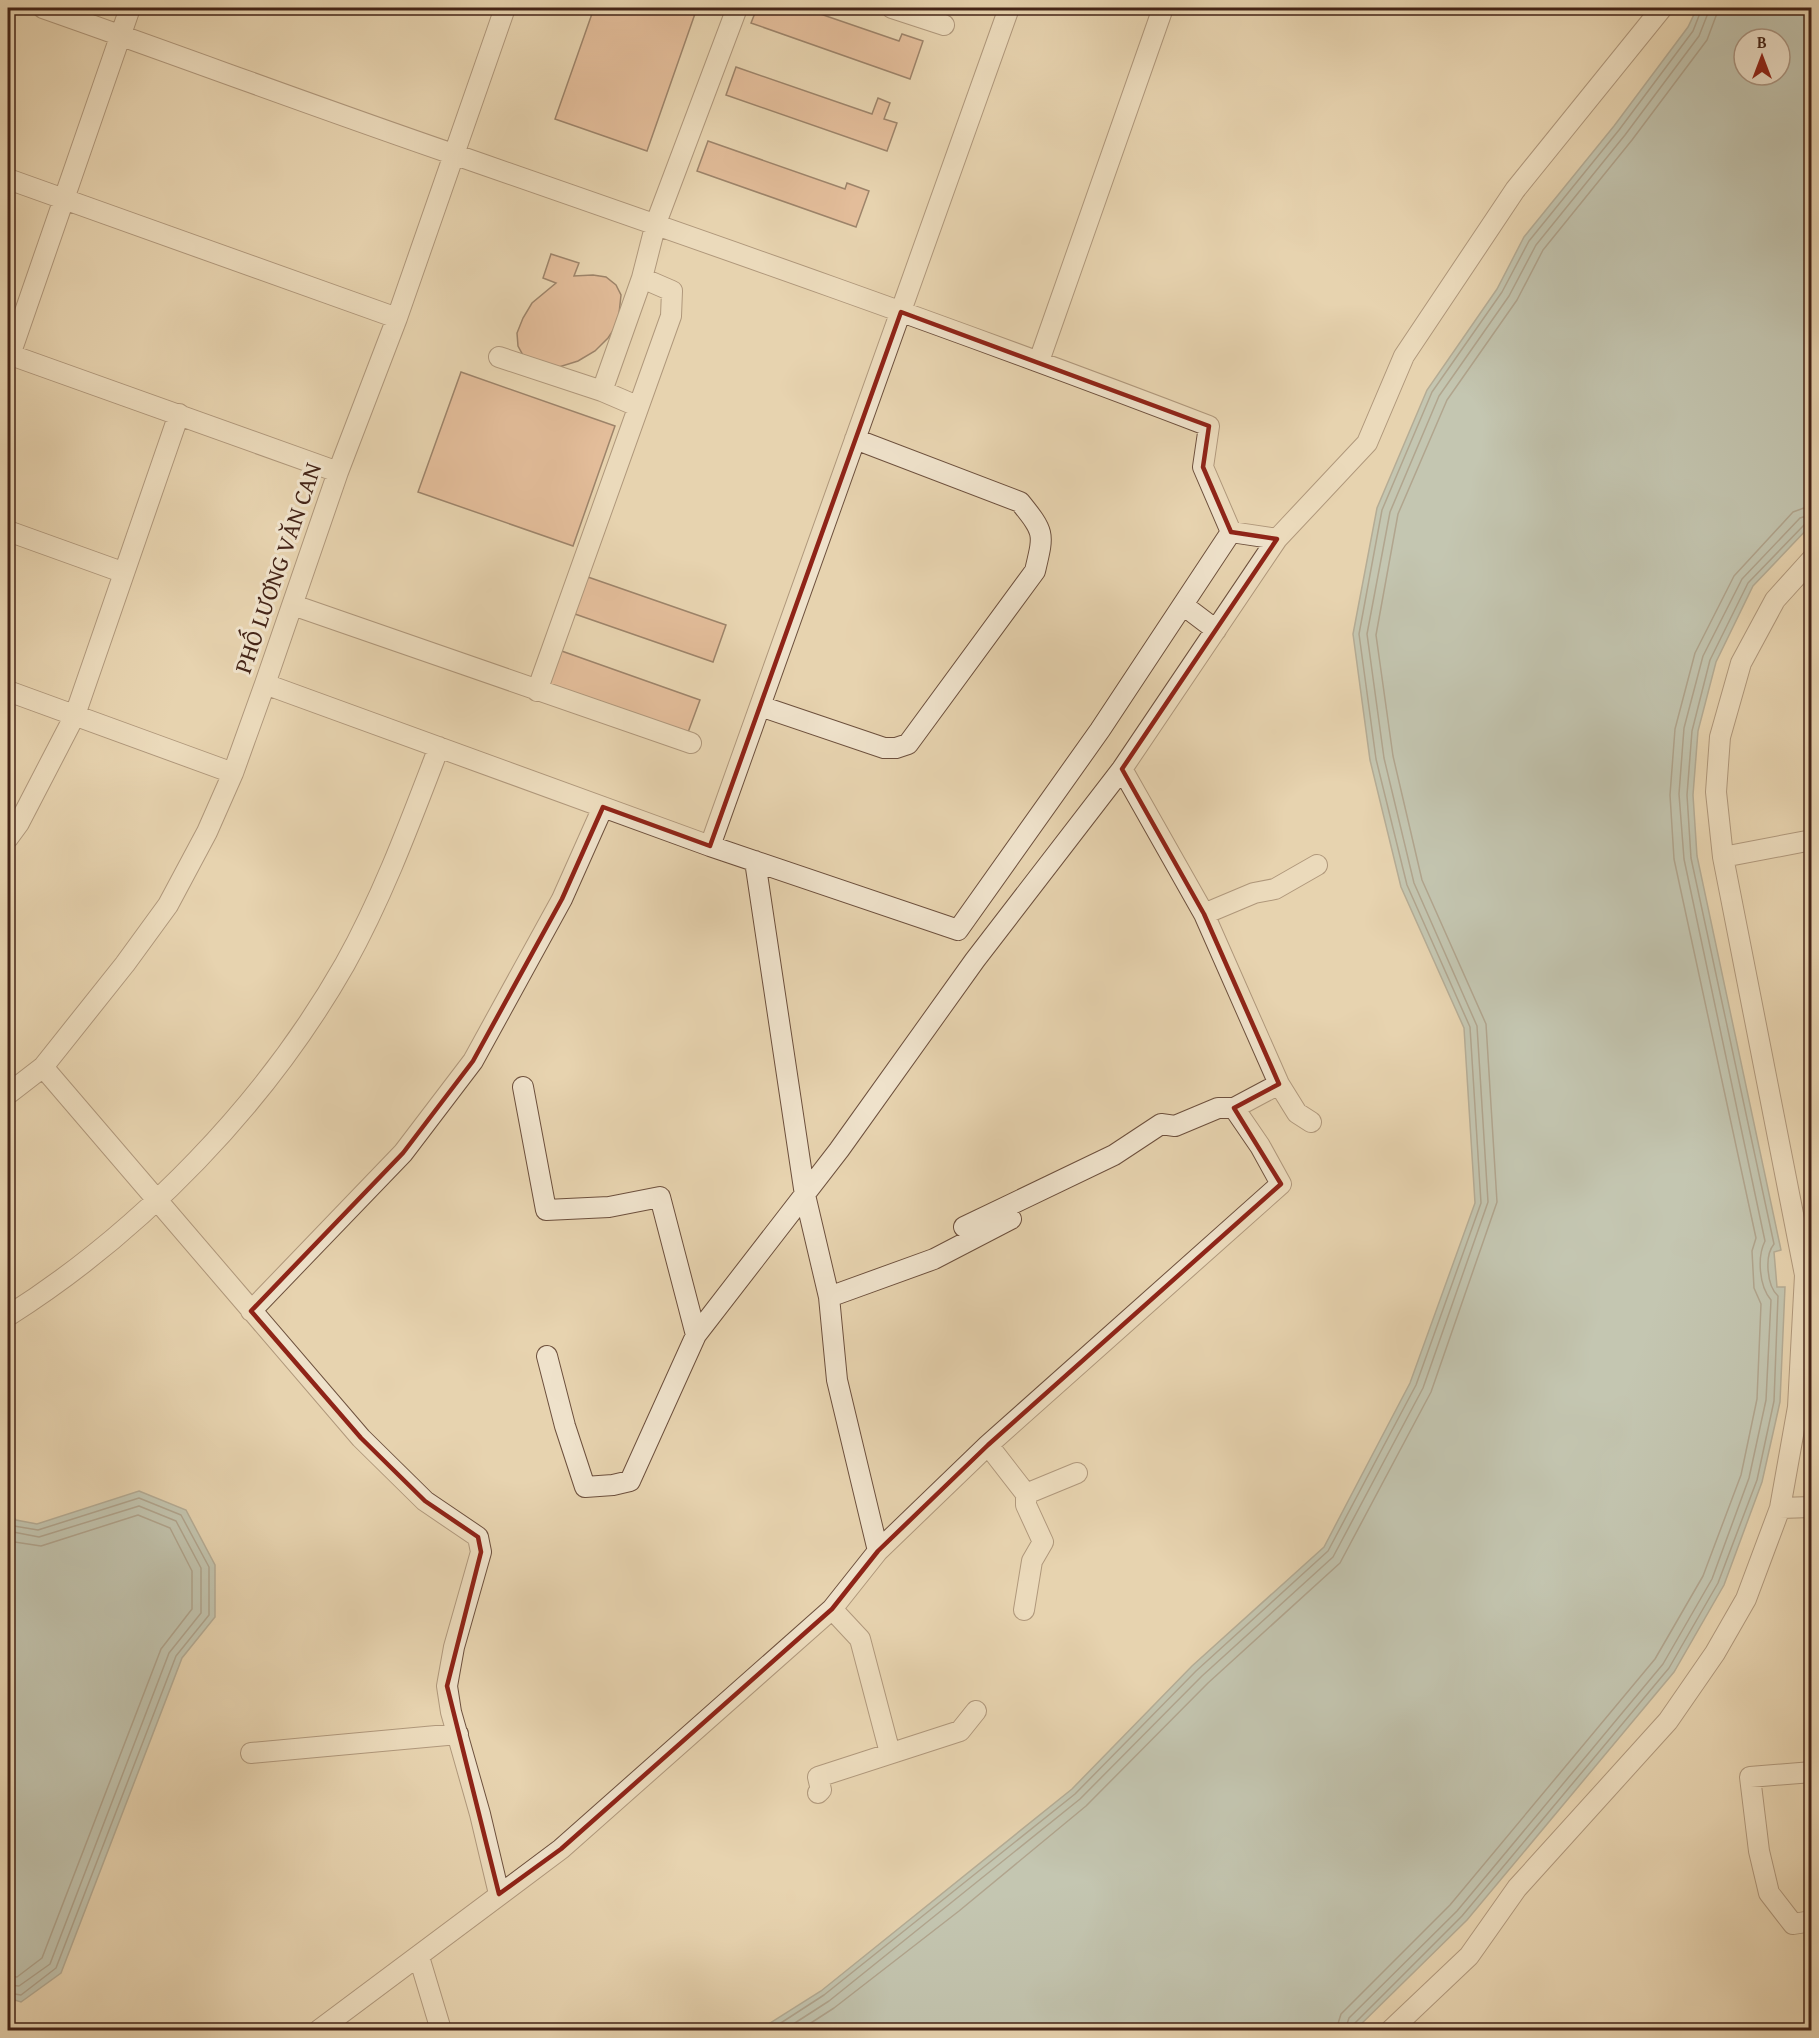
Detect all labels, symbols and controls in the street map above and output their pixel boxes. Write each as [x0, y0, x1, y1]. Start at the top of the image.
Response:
north arrow [1732, 27, 1792, 87]
text: B [1757, 30, 1767, 54]
street label: PHỐ LƯƠNG VĂN CAN [225, 457, 330, 678]

